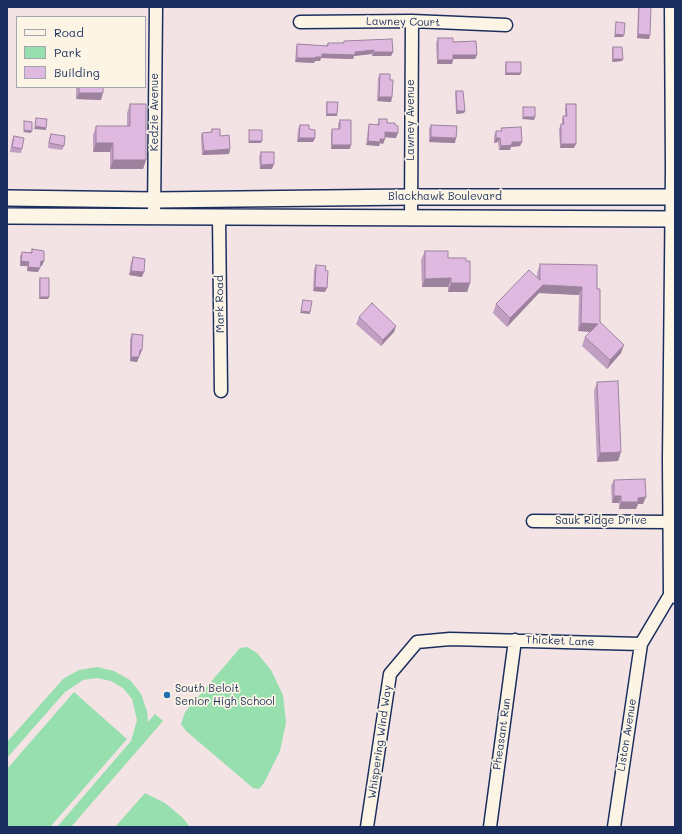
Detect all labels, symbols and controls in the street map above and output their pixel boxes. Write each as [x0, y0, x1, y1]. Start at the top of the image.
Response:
street label: Lawney Court [366, 15, 440, 29]
legend [16, 16, 146, 88]
text: Road [54, 24, 84, 40]
text: Park [54, 44, 81, 60]
text: Building [54, 64, 100, 80]
street label: Kedzie Avenue [148, 73, 162, 151]
street label: Lawney Avenue [404, 79, 418, 161]
street label: Blackhawk Boulevard [388, 190, 502, 204]
street label: Mark Road [213, 275, 227, 333]
street label: Sauk Ridge Drive [555, 514, 647, 528]
street label: Thicket Lane [525, 633, 595, 649]
place label: South Beloit Senior High School [175, 682, 275, 708]
street label: Whispering Wind Way [365, 684, 395, 800]
marker: South Beloit Senior High School [162, 690, 172, 700]
street label: Pheasant Run [490, 697, 514, 771]
street label: Liston Avenue [615, 698, 639, 772]

